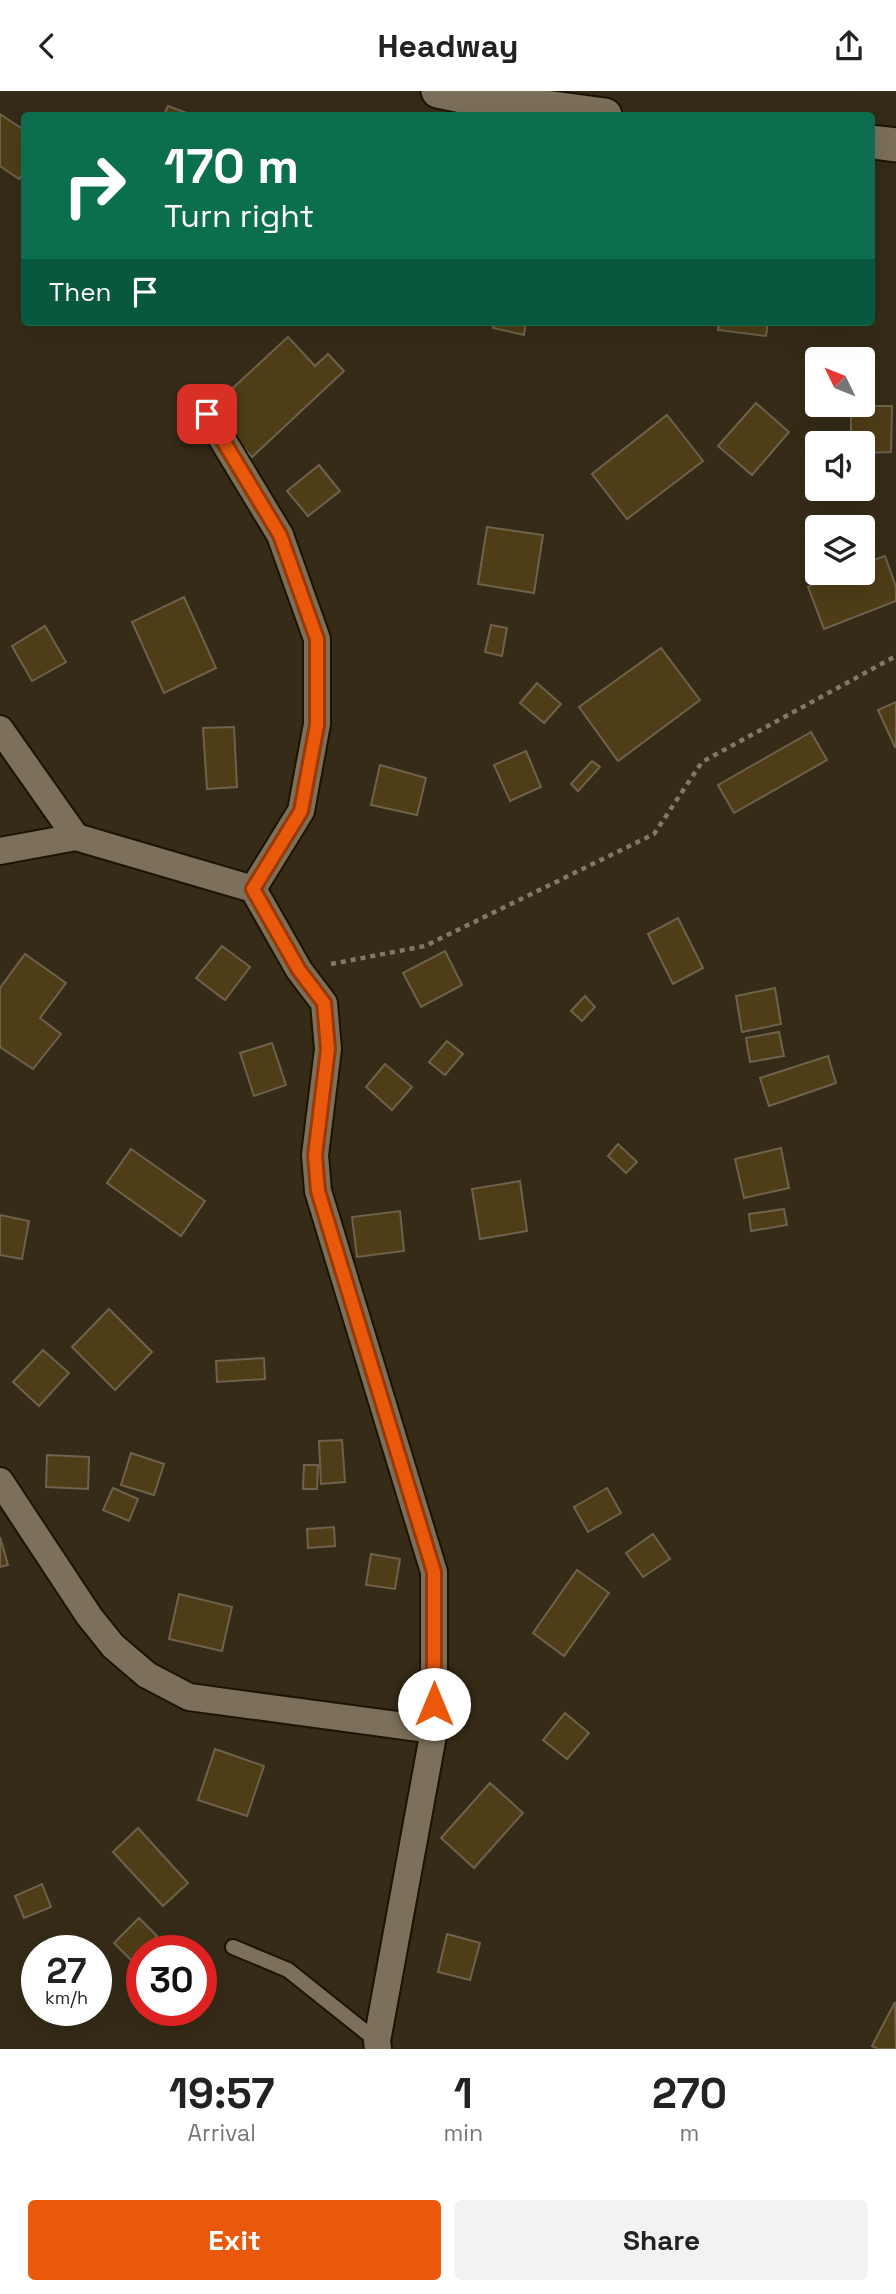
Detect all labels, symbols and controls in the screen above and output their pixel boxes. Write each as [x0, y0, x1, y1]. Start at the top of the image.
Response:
text: Headway [378, 26, 518, 66]
icon: back [28, 27, 66, 65]
icon: share [830, 27, 868, 65]
text: 170 m [164, 135, 299, 197]
icon: right [49, 140, 140, 231]
text: Turn right [164, 196, 314, 236]
icon: arrive [126, 273, 164, 311]
text: Then [49, 275, 112, 309]
north arrow [805, 347, 875, 417]
map controls [805, 347, 875, 585]
pin [177, 384, 237, 444]
icon: arrive [188, 395, 226, 433]
button: sound [805, 431, 875, 501]
button: layers [805, 515, 875, 585]
position arrow [397, 1667, 471, 1741]
speed limit sign: 30 [126, 1935, 217, 2026]
text: 27 [47, 1949, 86, 1993]
text: km/h [45, 1986, 88, 2009]
text: 19:57 [169, 2067, 274, 2120]
text: 1 [454, 2067, 473, 2120]
text: 270 [652, 2067, 727, 2120]
text: Arrival [188, 2118, 256, 2148]
text: min [444, 2118, 483, 2148]
text: m [680, 2118, 699, 2148]
button: Exit [28, 2200, 441, 2280]
button: Share [455, 2200, 868, 2280]

